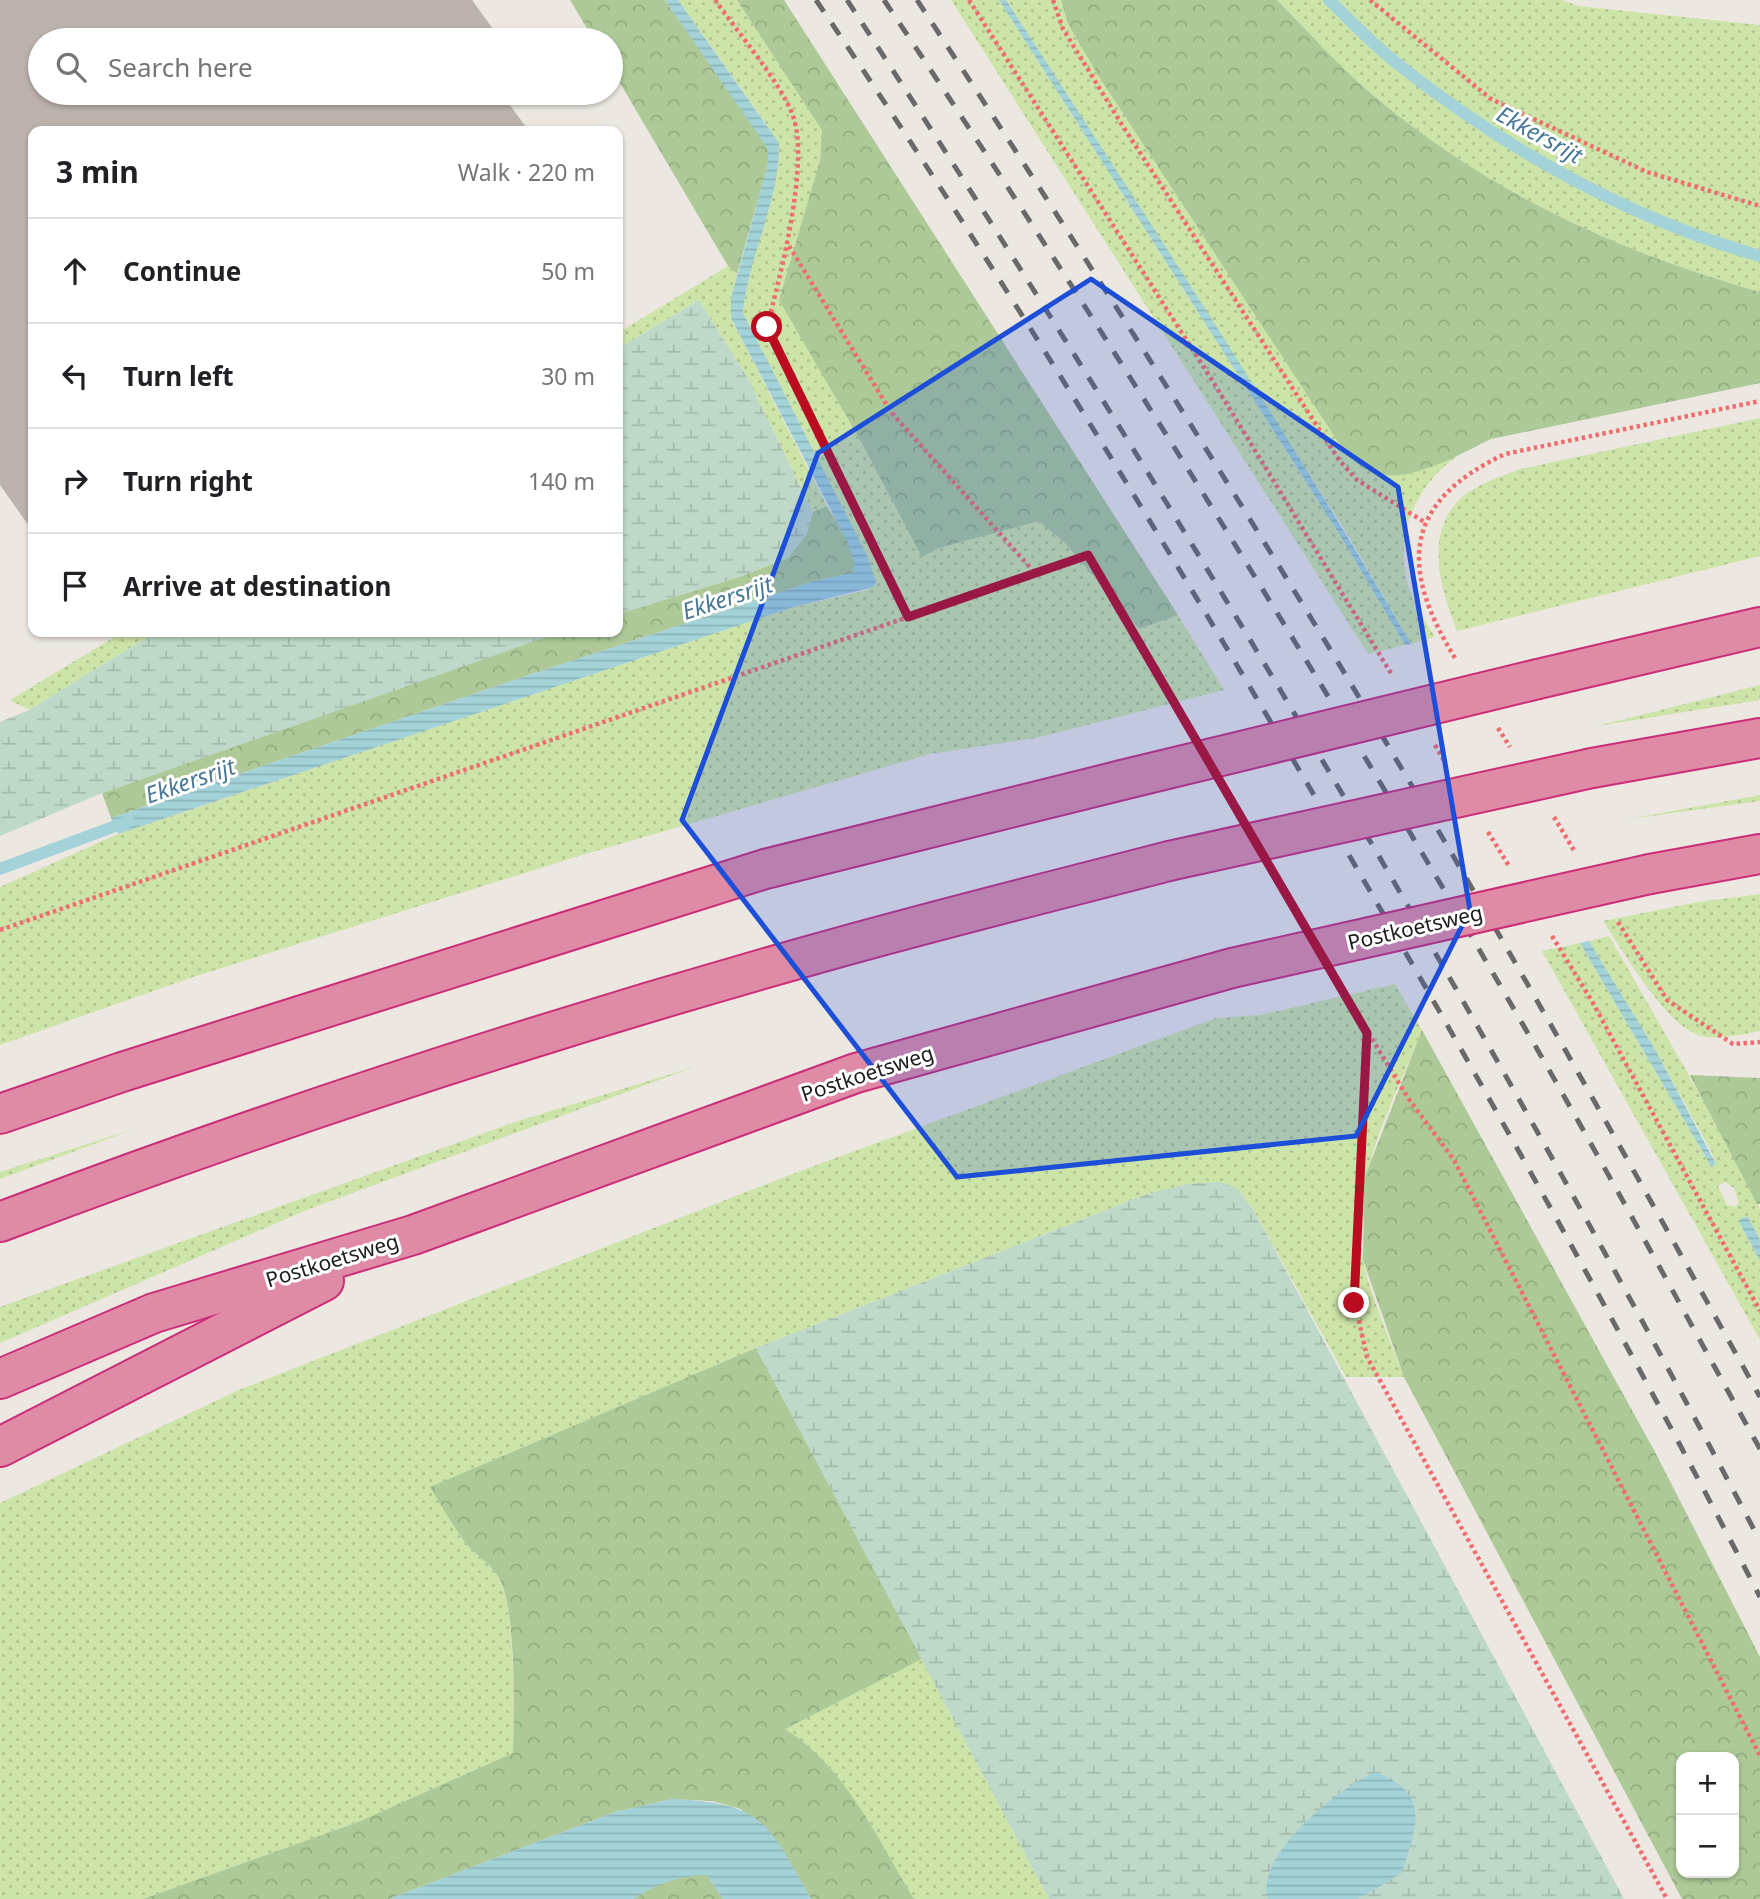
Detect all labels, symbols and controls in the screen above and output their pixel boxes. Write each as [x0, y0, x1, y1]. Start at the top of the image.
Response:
search box [28, 28, 623, 105]
icon: search [52, 48, 90, 86]
text: Search here [108, 49, 253, 85]
water label: Ekkersrijt [1491, 97, 1590, 171]
text: 3 min [56, 151, 139, 192]
text: Walk · 220 m [458, 156, 595, 188]
icon: ahead [56, 252, 94, 290]
text: Continue [123, 253, 241, 289]
text: 50 m [541, 255, 595, 287]
route start [751, 311, 782, 342]
icon: left [56, 357, 94, 395]
text: Turn left [123, 358, 234, 394]
text: 30 m [541, 360, 595, 392]
icon: right [56, 462, 94, 500]
text: Turn right [123, 463, 253, 499]
text: 140 m [528, 465, 595, 497]
icon: arrive [56, 567, 94, 605]
water label: Ekkersrijt [678, 567, 778, 627]
text: Arrive at destination [123, 568, 392, 604]
water label: Ekkersrijt [141, 749, 241, 810]
street label: Postkoetsweg [1345, 898, 1485, 956]
street label: Postkoetsweg [797, 1038, 937, 1108]
street label: Postkoetsweg [262, 1226, 402, 1294]
route end [1338, 1287, 1369, 1318]
map controls [1676, 1752, 1739, 1878]
button: + [1676, 1752, 1739, 1815]
button: − [1676, 1815, 1739, 1878]

